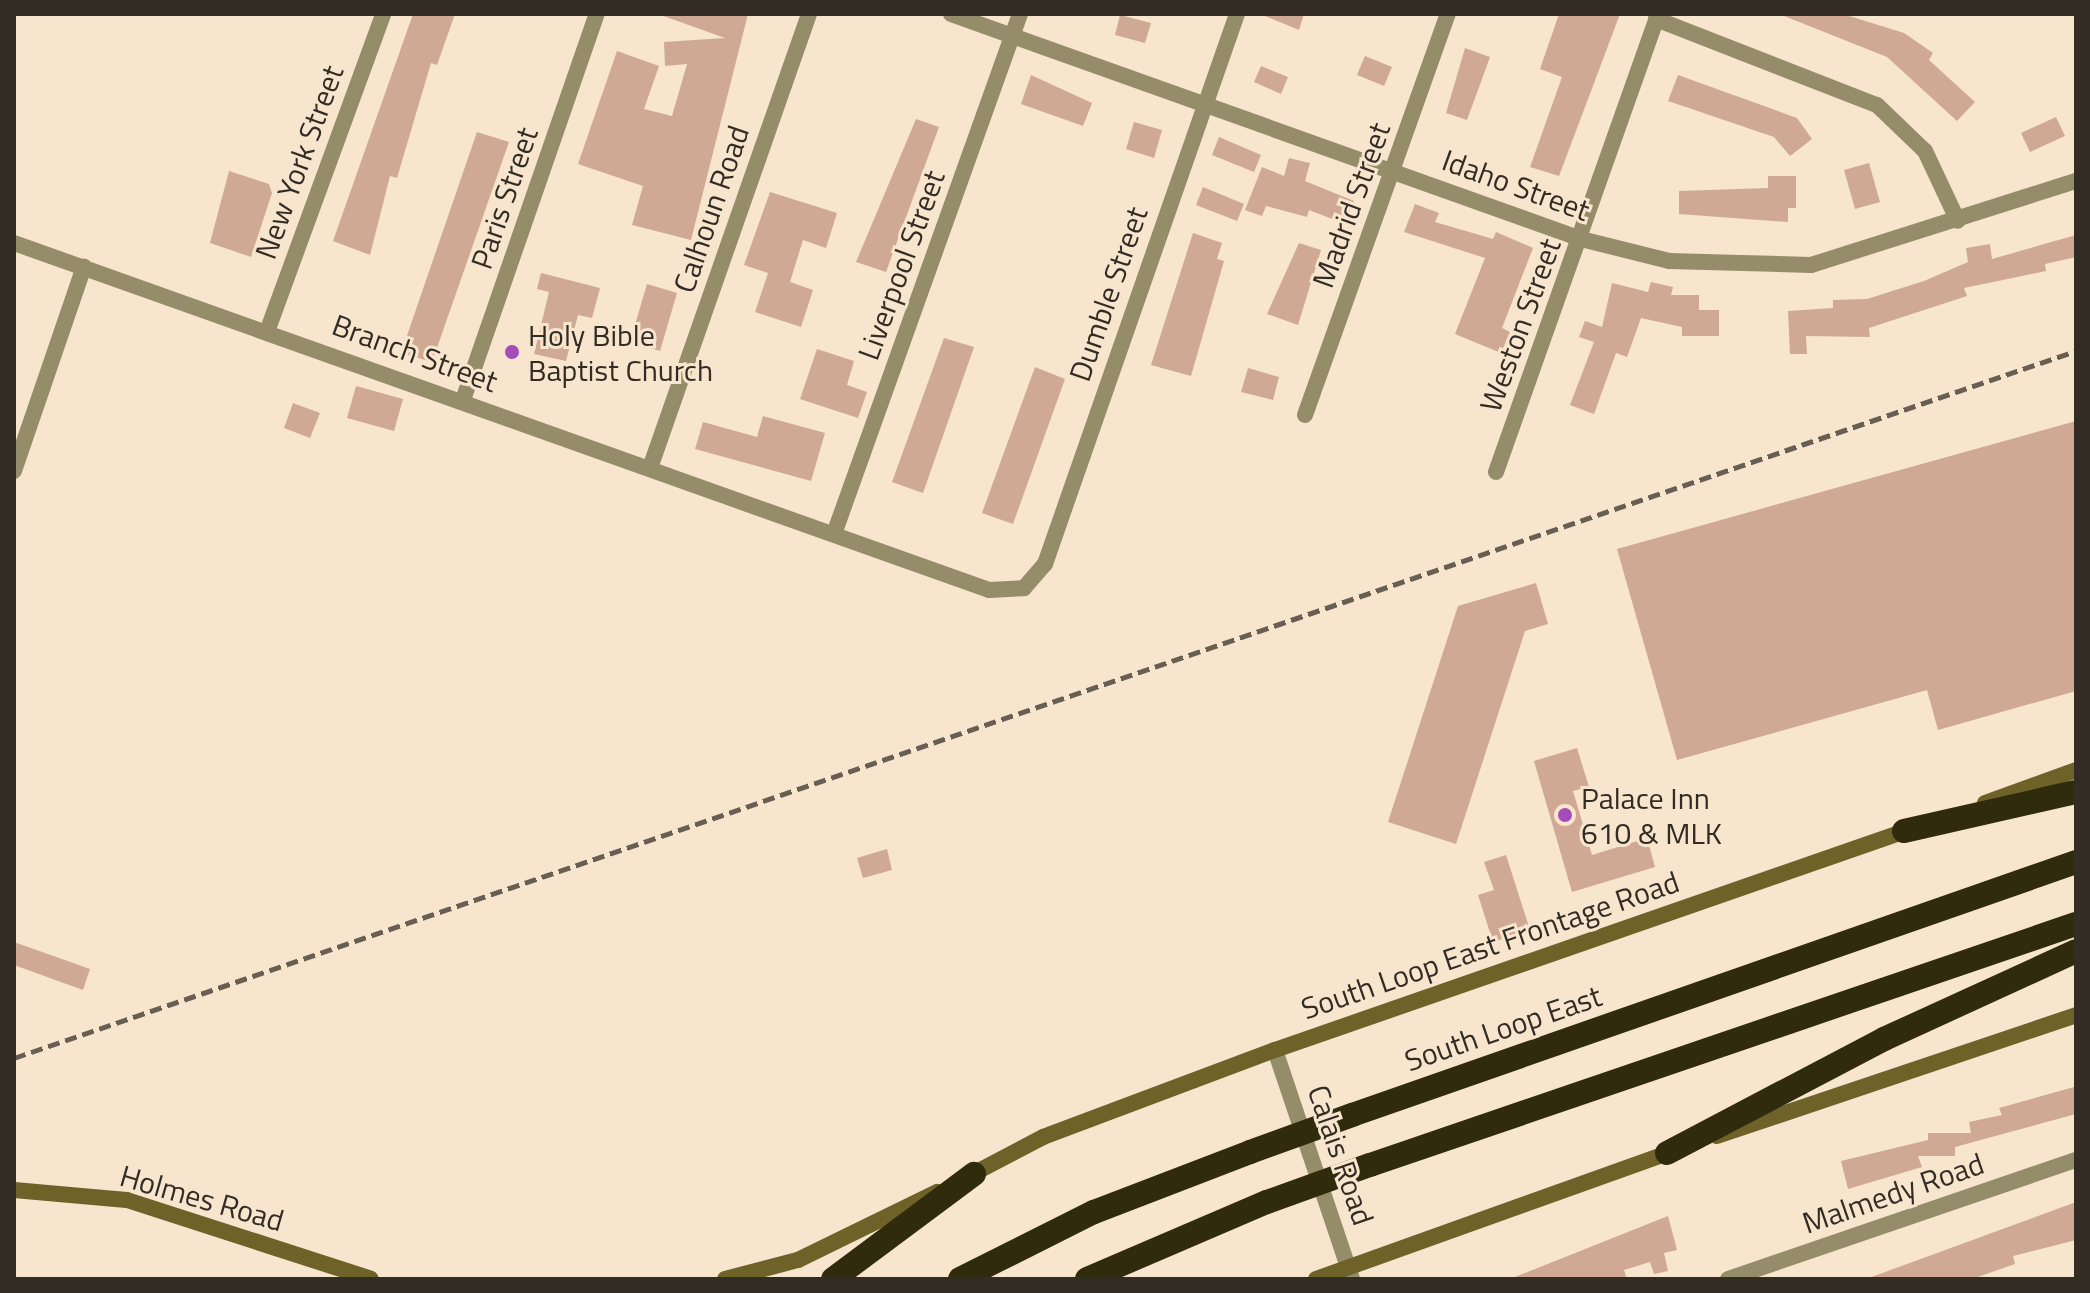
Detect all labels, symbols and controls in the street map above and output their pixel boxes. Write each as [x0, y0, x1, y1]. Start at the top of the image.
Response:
street label: New York Street [247, 60, 351, 264]
street label: Madrid Street [1305, 118, 1397, 292]
street label: Calhoun Road [666, 121, 756, 297]
street label: Paris Street [463, 122, 545, 274]
street label: Idaho Street [1437, 142, 1595, 228]
street label: Liverpool Street [850, 165, 952, 365]
street label: Dumble Street [1061, 202, 1155, 386]
street label: Weston Street [1472, 234, 1568, 416]
street label: Branch Street [327, 306, 503, 400]
place label: Holy Bible Baptist Church [528, 317, 713, 388]
marker: Holy Bible Baptist Church [503, 343, 521, 361]
place label: Palace Inn 610 & MLK [1581, 780, 1722, 850]
marker: Palace Inn 610 & MLK [1556, 806, 1574, 824]
street label: South Loop East Frontage Road [1296, 863, 1684, 1027]
street label: South Loop East [1400, 977, 1606, 1079]
street label: Calais Road [1300, 1080, 1382, 1230]
street label: Malmedy Road [1798, 1145, 1988, 1241]
street label: Holmes Road [116, 1157, 288, 1239]

